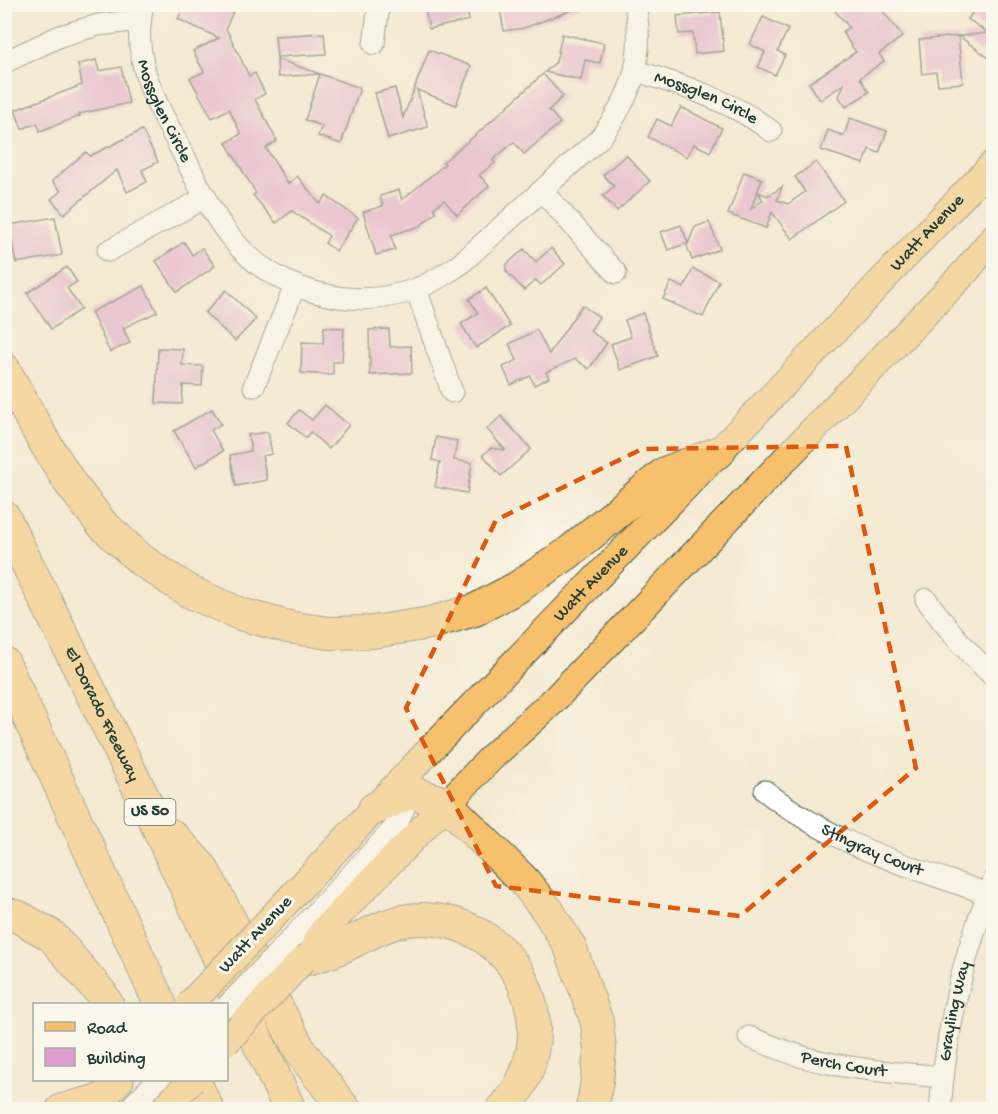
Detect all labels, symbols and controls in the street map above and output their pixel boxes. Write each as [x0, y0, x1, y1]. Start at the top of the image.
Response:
street label: Mossglen Circle [132, 58, 196, 167]
street label: Mossglen Circle [651, 67, 762, 130]
street label: Watt Avenue [886, 190, 969, 276]
street label: Watt Avenue [549, 541, 633, 626]
street label: El Dorado Freeway [60, 643, 144, 785]
road number: US 50 [124, 799, 176, 825]
street label: Stingray Court [817, 819, 927, 882]
street label: Watt Avenue [215, 891, 298, 978]
street label: Grayling Way [935, 959, 976, 1063]
legend [33, 1003, 228, 1081]
text: Road [87, 1019, 128, 1040]
street label: Perch Court [797, 1046, 889, 1082]
text: Building [86, 1049, 146, 1070]

